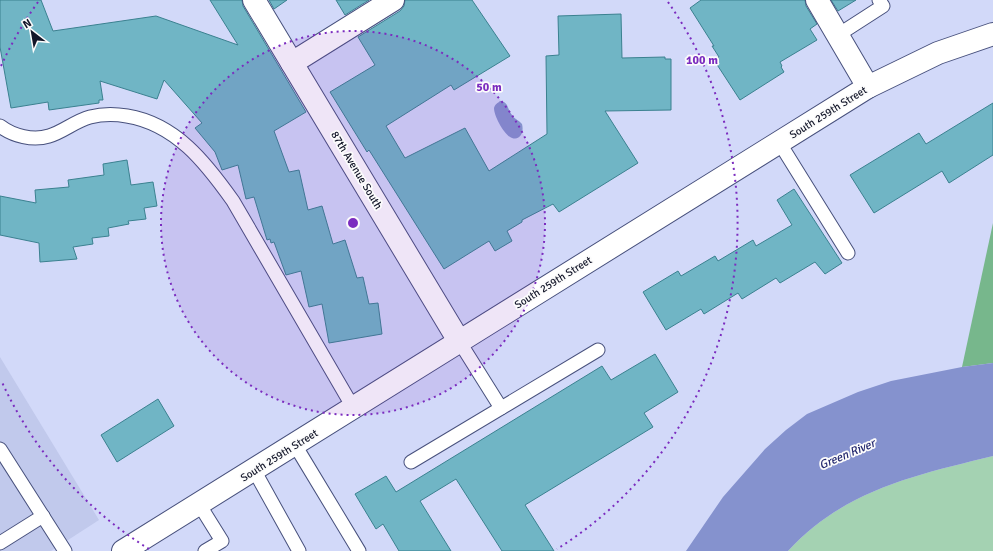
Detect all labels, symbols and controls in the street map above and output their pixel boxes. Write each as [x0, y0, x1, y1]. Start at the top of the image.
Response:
north arrow [12, 12, 52, 52]
text: N [20, 16, 34, 31]
text: 100 m [686, 53, 718, 68]
text: 50 m [476, 80, 502, 95]
street label: South 259th Street [787, 83, 870, 141]
street label: 87th Avenue South [328, 129, 385, 212]
centre of rings [346, 216, 360, 230]
street label: South 259th Street [512, 253, 595, 311]
street label: South 259th Street [238, 426, 321, 484]
water label: Green River [817, 435, 879, 473]

